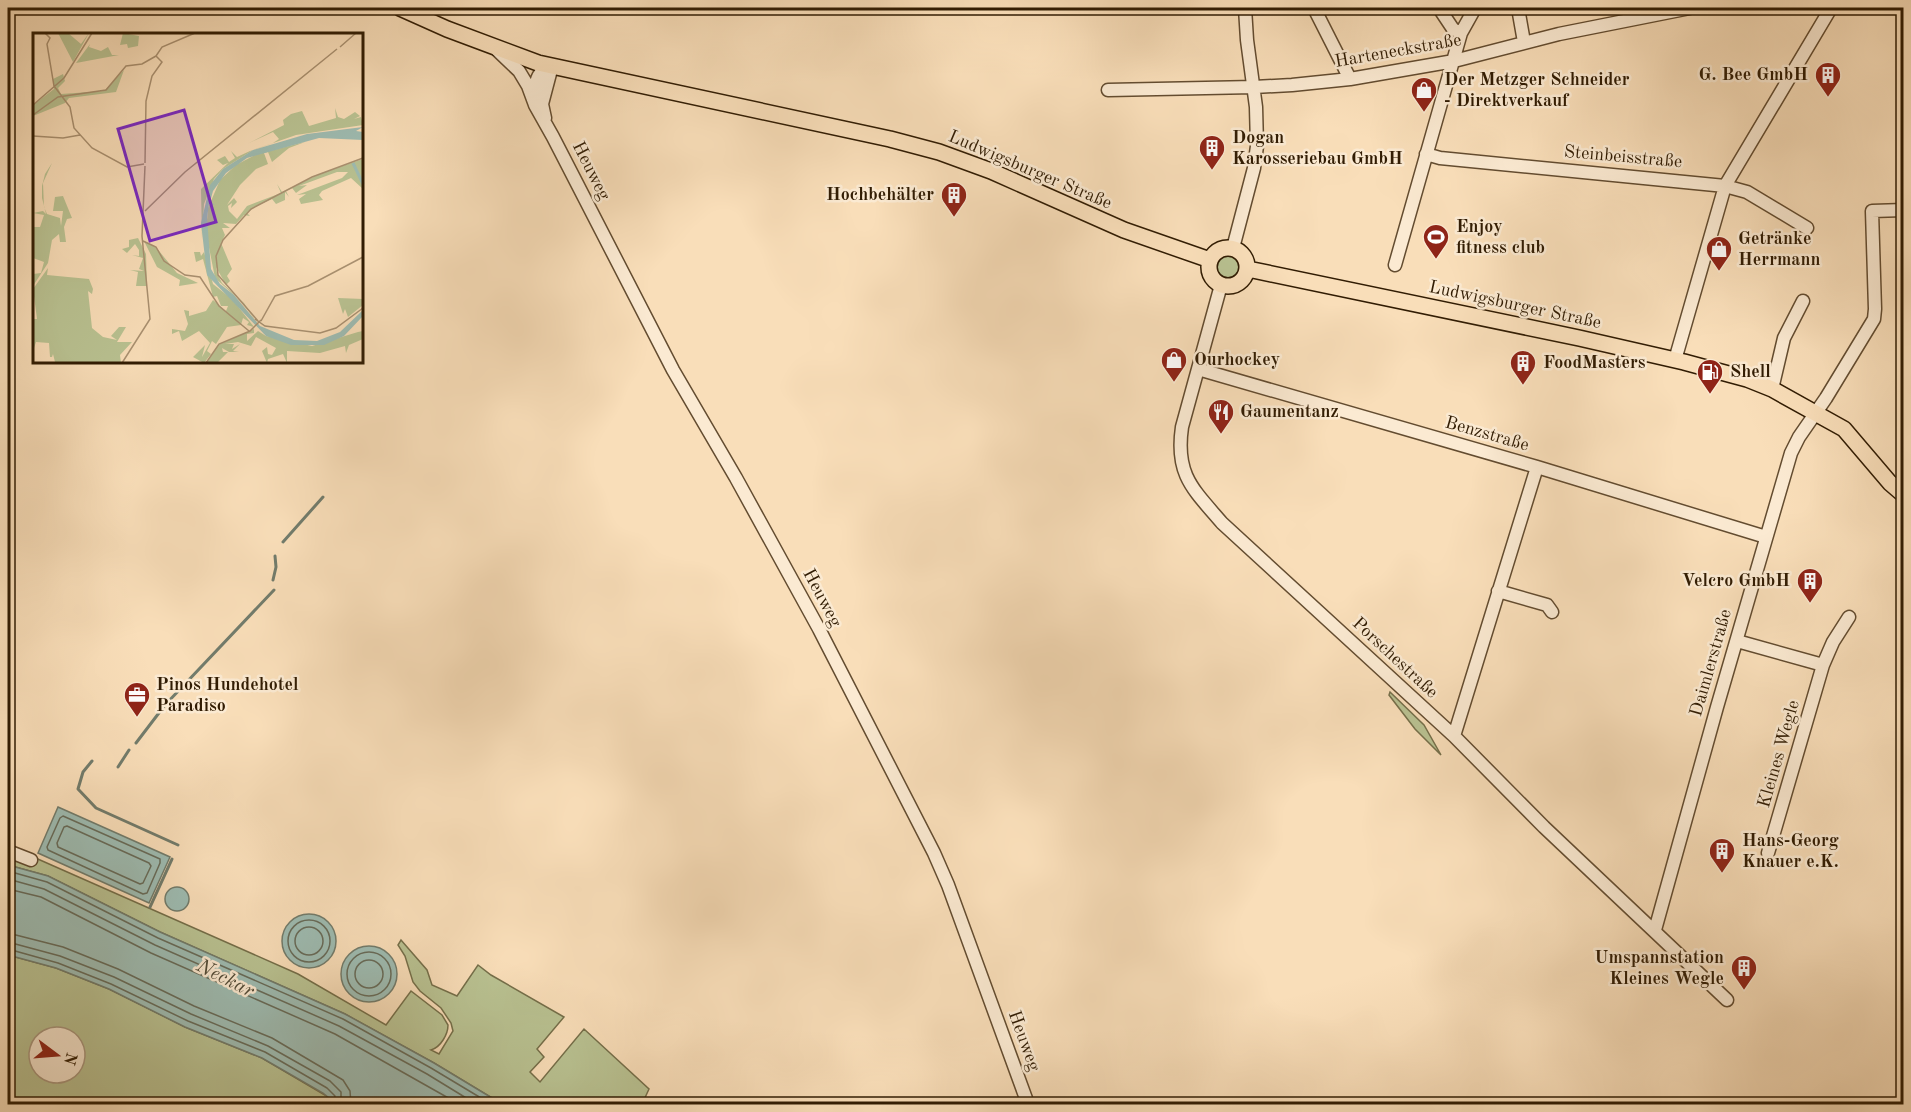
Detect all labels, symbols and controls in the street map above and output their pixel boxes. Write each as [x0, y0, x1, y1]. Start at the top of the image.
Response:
street label: Harteneckstraße [1333, 31, 1463, 71]
inset map [33, 33, 363, 363]
building icon: G. Bee GmbH [1813, 60, 1843, 98]
place label: G. Bee GmbH [1698, 66, 1808, 84]
place label: Der Metzger Schneider - Direktverkauf [1444, 71, 1630, 110]
shop icon: Der Metzger Schneider - Direktverkauf [1409, 75, 1439, 113]
street label: Ludwigsburger Straße [946, 127, 1114, 213]
place label: Dogan Karosseriebau GmbH [1232, 129, 1403, 168]
building icon: Dogan Karosseriebau GmbH [1197, 133, 1227, 171]
street label: Heuweg [569, 139, 613, 203]
street label: Steinbeisstraße [1563, 143, 1683, 171]
building icon: Hochbehälter [939, 180, 969, 218]
place label: Hochbehälter [826, 186, 934, 204]
place label: Enjoy fitness club [1456, 218, 1545, 257]
sports icon: Enjoy fitness club [1421, 222, 1451, 260]
place label: Getränke Herrmann [1738, 230, 1821, 269]
shop icon: Getränke Herrmann [1704, 234, 1734, 272]
street label: Ludwigsburger Straße [1427, 278, 1603, 332]
shop icon: Ourhockey [1159, 345, 1189, 383]
building icon: FoodMasters [1508, 348, 1538, 386]
place label: Ourhockey [1194, 351, 1280, 369]
place label: FoodMasters [1543, 354, 1646, 372]
fuel station icon: Shell [1695, 357, 1725, 395]
place label: Shell [1730, 363, 1771, 381]
restaurant icon: Gaumentanz [1206, 397, 1236, 435]
place label: Gaumentanz [1240, 403, 1339, 421]
street label: Benzstraße [1443, 413, 1531, 455]
street label: Heuweg [799, 566, 845, 630]
building icon: Velcro GmbH [1795, 566, 1825, 604]
place label: Velcro GmbH [1682, 572, 1790, 590]
street label: Daimlerstraße [1687, 607, 1735, 719]
street label: Porschestraße [1349, 614, 1441, 702]
place label: Pinos Hundehotel Paradiso [156, 676, 299, 715]
office icon: Pinos Hundehotel Paradiso [122, 680, 152, 718]
street label: Kleines Wegle [1755, 698, 1803, 810]
place label: Hans-Georg Knauer e.K. [1742, 832, 1839, 871]
building icon: Hans-Georg Knauer e.K. [1707, 836, 1737, 874]
place label: Umspannstation Kleines Wegle [1594, 949, 1724, 988]
building icon: Umspannstation Kleines Wegle [1729, 953, 1759, 991]
water label: Neckar [192, 956, 257, 1002]
street label: Heuweg [1005, 1008, 1043, 1074]
north arrow [27, 1025, 87, 1085]
text: N [60, 1050, 79, 1067]

